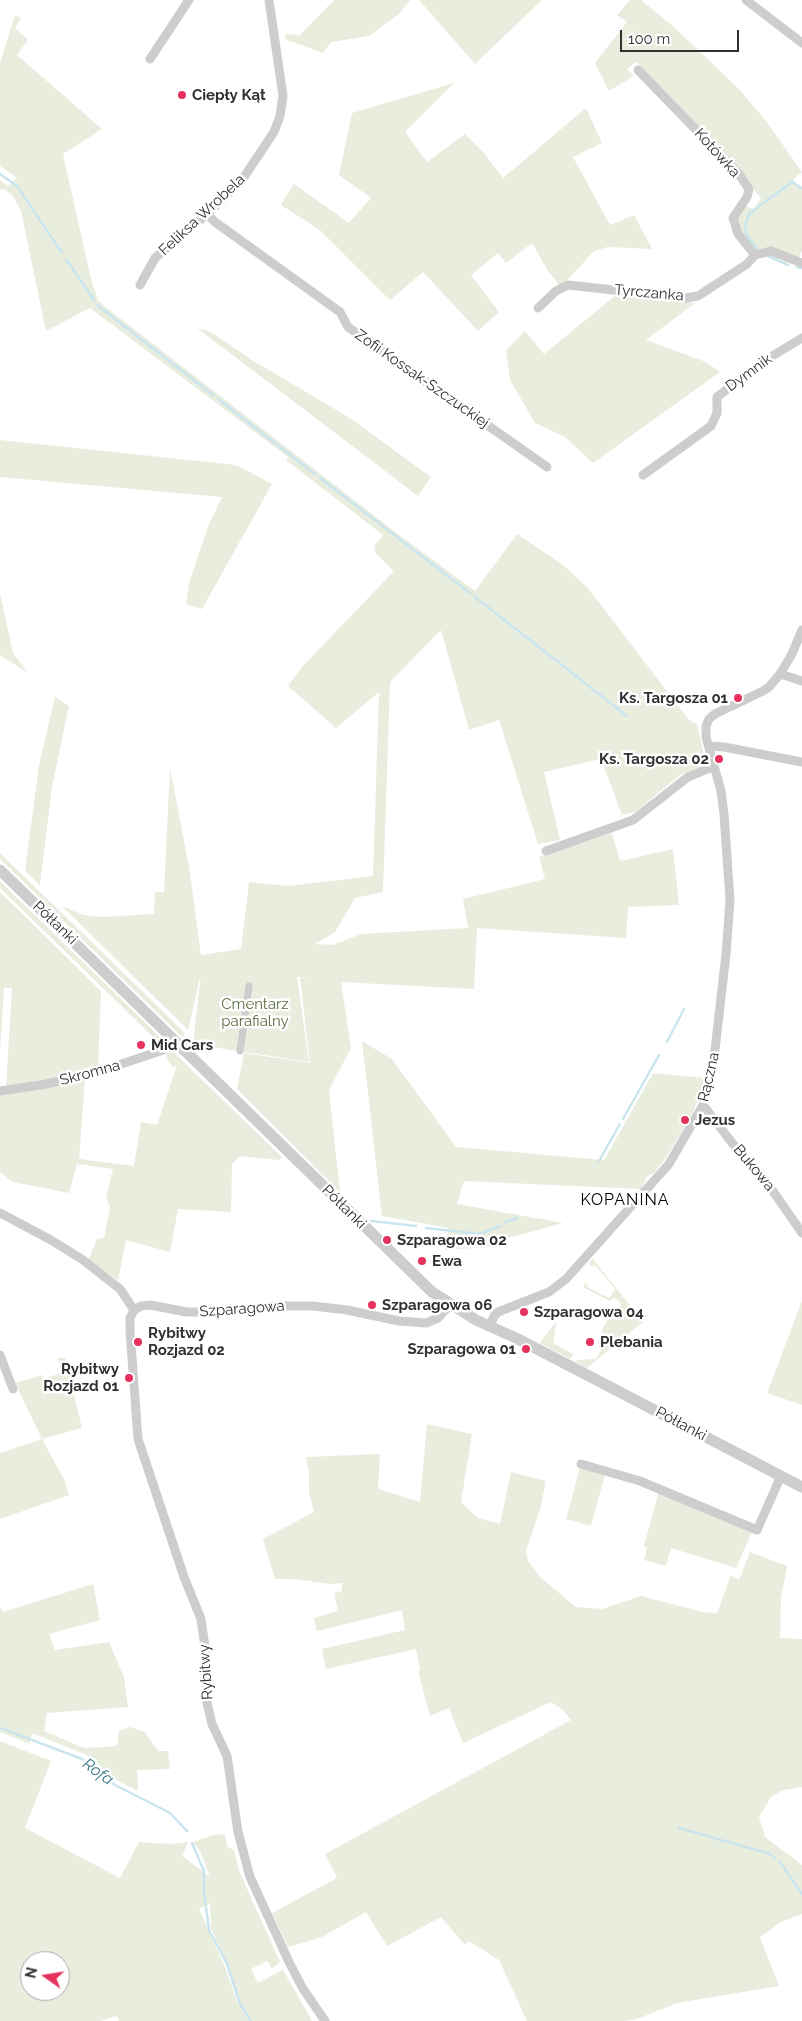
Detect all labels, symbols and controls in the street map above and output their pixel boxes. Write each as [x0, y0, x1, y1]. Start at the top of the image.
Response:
scale bar [622, 20, 741, 52]
text: 100 m [628, 30, 670, 48]
place label: Ciepły Kąt [192, 86, 266, 104]
marker: Ciepły Kąt [176, 89, 188, 101]
street label: Kotówka [690, 125, 744, 181]
street label: Feliksa Wrobela [155, 171, 249, 259]
street label: Tyrczanka [613, 281, 685, 305]
street label: Zofii Kossak-Szczuckiej [352, 326, 492, 432]
street label: Dymnik [722, 350, 776, 396]
place label: Ks. Targosza 01 [619, 689, 728, 707]
marker: Ks. Targosza 01 [732, 692, 744, 704]
place label: Ks. Targosza 02 [599, 750, 709, 768]
marker: Ks. Targosza 02 [713, 753, 725, 765]
street label: Półłanki [29, 897, 81, 949]
park label: Cmentarz parafialny [221, 995, 289, 1030]
place label: Mid Cars [151, 1036, 213, 1054]
marker: Mid Cars [135, 1039, 147, 1051]
street label: Rączna [695, 1050, 723, 1104]
street label: Skromna [58, 1056, 122, 1090]
place label: Jezus [695, 1111, 735, 1129]
marker: Jezus [679, 1114, 691, 1126]
street label: Bukowa [729, 1141, 779, 1195]
street label: Półłanki [318, 1181, 370, 1233]
district label: KOPANINA [579, 1190, 671, 1210]
place label: Szparagowa 02 [397, 1231, 507, 1249]
marker: Szparagowa 02 [381, 1234, 393, 1246]
place label: Ewa [432, 1252, 462, 1270]
marker: Ewa [416, 1255, 428, 1267]
place label: Szparagowa 06 [382, 1296, 492, 1314]
street label: Szparagowa [199, 1297, 285, 1321]
marker: Szparagowa 06 [366, 1299, 378, 1311]
place label: Szparagowa 04 [534, 1303, 644, 1321]
marker: Szparagowa 04 [518, 1306, 530, 1318]
place label: Rybitwy Rozjazd 02 [148, 1324, 225, 1359]
place label: Plebania [600, 1333, 663, 1351]
marker: Rybitwy Rozjazd 02 [132, 1336, 144, 1348]
marker: Plebania [584, 1336, 596, 1348]
place label: Szparagowa 01 [407, 1340, 516, 1358]
marker: Szparagowa 01 [520, 1343, 532, 1355]
place label: Rybitwy Rozjazd 01 [43, 1360, 119, 1395]
marker: Rybitwy Rozjazd 01 [123, 1372, 135, 1384]
street label: Półłanki [652, 1403, 710, 1445]
street label: Rybitwy [195, 1644, 217, 1700]
water label: Rofa [79, 1755, 117, 1789]
north arrow [20, 1951, 70, 2001]
text: N [22, 1966, 40, 1980]

